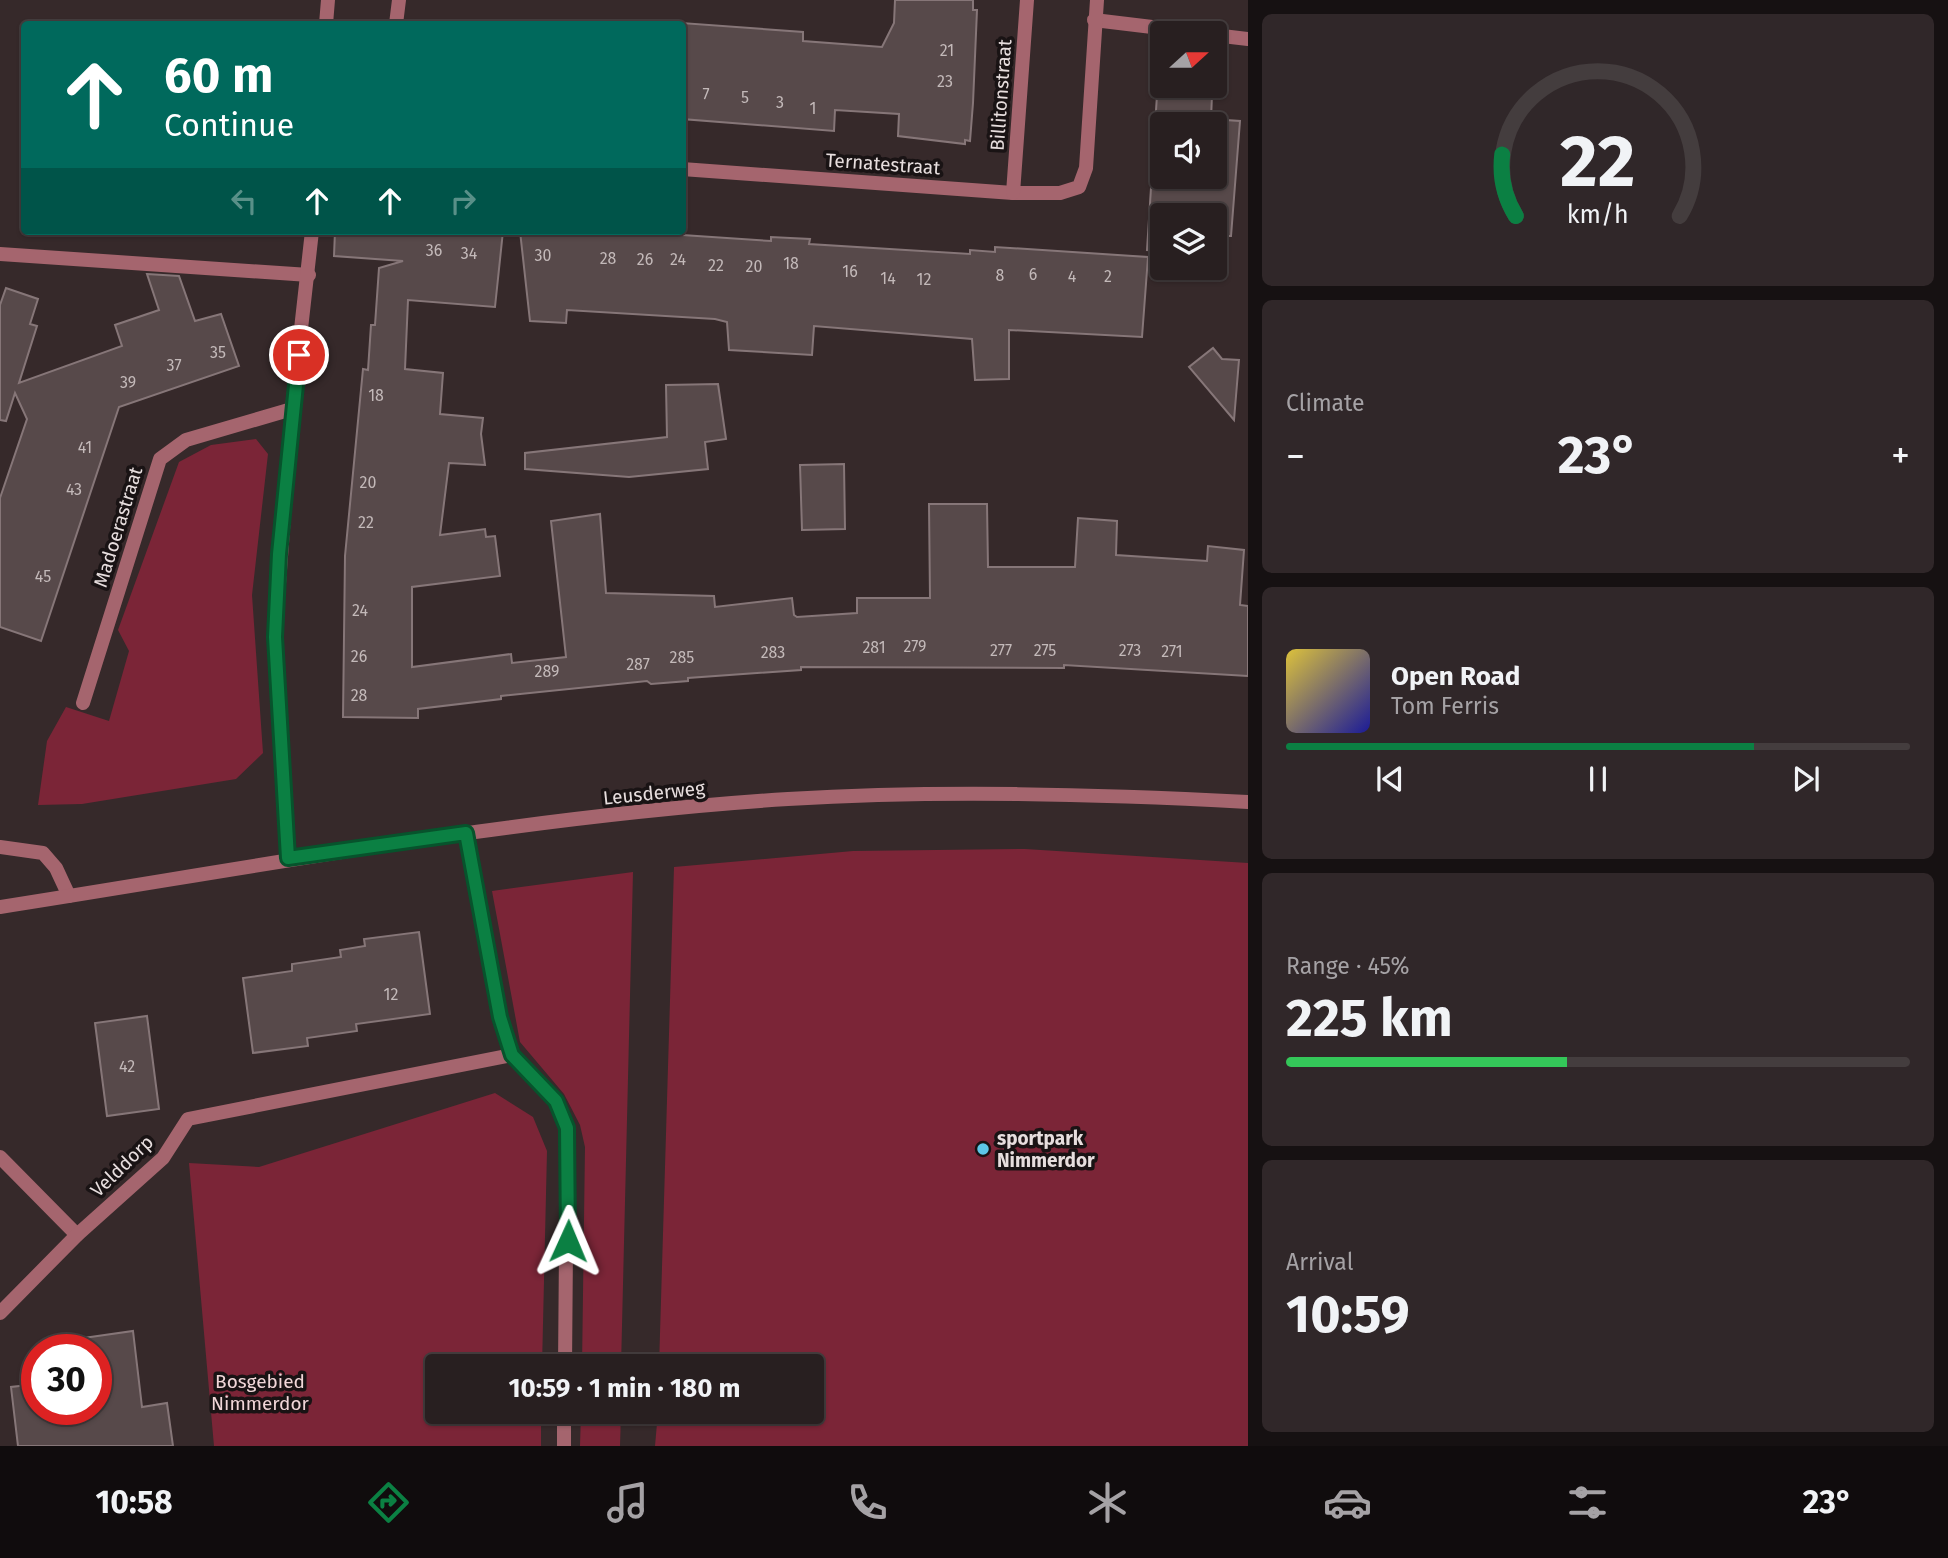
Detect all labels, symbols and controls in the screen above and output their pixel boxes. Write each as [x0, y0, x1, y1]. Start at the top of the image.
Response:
north arrow [1150, 21, 1227, 98]
map controls [1150, 21, 1227, 280]
street label: Billitonstraat [986, 38, 1016, 152]
house number: 21 [940, 41, 954, 60]
text: 60 m [164, 46, 273, 105]
icon: ahead [49, 49, 140, 140]
house number: 23 [937, 72, 953, 91]
house number: 7 [702, 85, 710, 104]
house number: 5 [741, 88, 749, 107]
house number: 3 [776, 93, 784, 112]
house number: 1 [810, 99, 816, 118]
text: Continue [164, 106, 294, 144]
button: sound [1150, 112, 1227, 189]
text: 22 [1560, 119, 1636, 206]
street label: Ternatestraat [825, 149, 941, 179]
icon: left [225, 182, 263, 220]
icon: ahead [298, 182, 336, 220]
icon: ahead [371, 182, 409, 220]
icon: right [444, 182, 482, 220]
text: km/h [1567, 200, 1629, 230]
button: layers [1150, 203, 1227, 280]
house number: 36 [426, 241, 442, 260]
house number: 34 [461, 244, 478, 263]
house number: 30 [535, 246, 552, 265]
house number: 28 [600, 249, 617, 268]
house number: 26 [637, 250, 653, 269]
house number: 24 [670, 250, 686, 269]
house number: 18 [783, 254, 799, 273]
house number: 22 [708, 256, 724, 275]
house number: 20 [746, 257, 762, 276]
house number: 16 [842, 262, 858, 281]
house number: 6 [1029, 265, 1037, 284]
house number: 8 [996, 266, 1005, 285]
house number: 4 [1068, 267, 1077, 286]
house number: 2 [1104, 267, 1112, 286]
house number: 14 [880, 269, 896, 288]
house number: 12 [917, 270, 931, 289]
pin [269, 325, 329, 385]
icon: arrive [280, 336, 318, 374]
house number: 35 [210, 343, 226, 362]
house number: 37 [166, 356, 182, 375]
house number: 39 [120, 373, 136, 392]
house number: 18 [368, 386, 384, 405]
text: Climate [1286, 389, 1365, 417]
text: 23° [1558, 424, 1638, 487]
text: − [1286, 433, 1305, 479]
text: + [1891, 433, 1910, 479]
house number: 41 [78, 438, 92, 457]
street label: Madoerastraat [89, 464, 147, 590]
house number: 20 [360, 473, 376, 492]
house number: 43 [66, 480, 82, 499]
house number: 22 [358, 513, 374, 532]
house number: 45 [35, 567, 51, 586]
house number: 24 [352, 601, 368, 620]
house number: 279 [904, 637, 926, 656]
house number: 281 [862, 638, 886, 657]
house number: 277 [990, 641, 1012, 660]
house number: 275 [1034, 641, 1056, 660]
house number: 273 [1119, 641, 1141, 660]
house number: 271 [1161, 642, 1183, 661]
house number: 283 [761, 643, 785, 662]
house number: 26 [351, 647, 367, 666]
house number: 285 [670, 648, 694, 667]
house number: 287 [626, 655, 650, 674]
text: Open Road [1391, 661, 1520, 692]
house number: 289 [535, 662, 559, 681]
house number: 28 [351, 686, 368, 705]
text: Tom Ferris [1391, 692, 1499, 720]
icon: previous [1371, 760, 1409, 798]
icon: pause [1579, 760, 1617, 798]
icon: next [1787, 760, 1825, 798]
street label: Leusderweg [602, 776, 706, 810]
text: Range · 45% [1286, 952, 1410, 980]
house number: 12 [384, 985, 398, 1004]
text: 225 km [1286, 987, 1453, 1050]
house number: 42 [119, 1057, 135, 1076]
place label: sportpark Nimmerdor [997, 1127, 1095, 1172]
street label: Velddorp [86, 1131, 158, 1201]
marker: sportpark Nimmerdor [975, 1141, 991, 1157]
position arrow [531, 1204, 605, 1278]
text: Arrival [1286, 1248, 1353, 1276]
text: 10:59 [1286, 1283, 1410, 1346]
speed limit sign: 30 [21, 1334, 112, 1425]
park label: Bosgebied Nimmerdor [211, 1370, 310, 1415]
text: 10:59 · 1 min · 180 m [509, 1373, 741, 1404]
icon: directions [364, 1478, 413, 1527]
icon: music [603, 1478, 652, 1527]
icon: phone [843, 1478, 892, 1527]
icon: climate [1083, 1478, 1132, 1527]
icon: car [1323, 1478, 1372, 1527]
icon: filters [1563, 1478, 1612, 1527]
text: 10:58 [95, 1483, 173, 1521]
text: 23° [1803, 1483, 1853, 1521]

